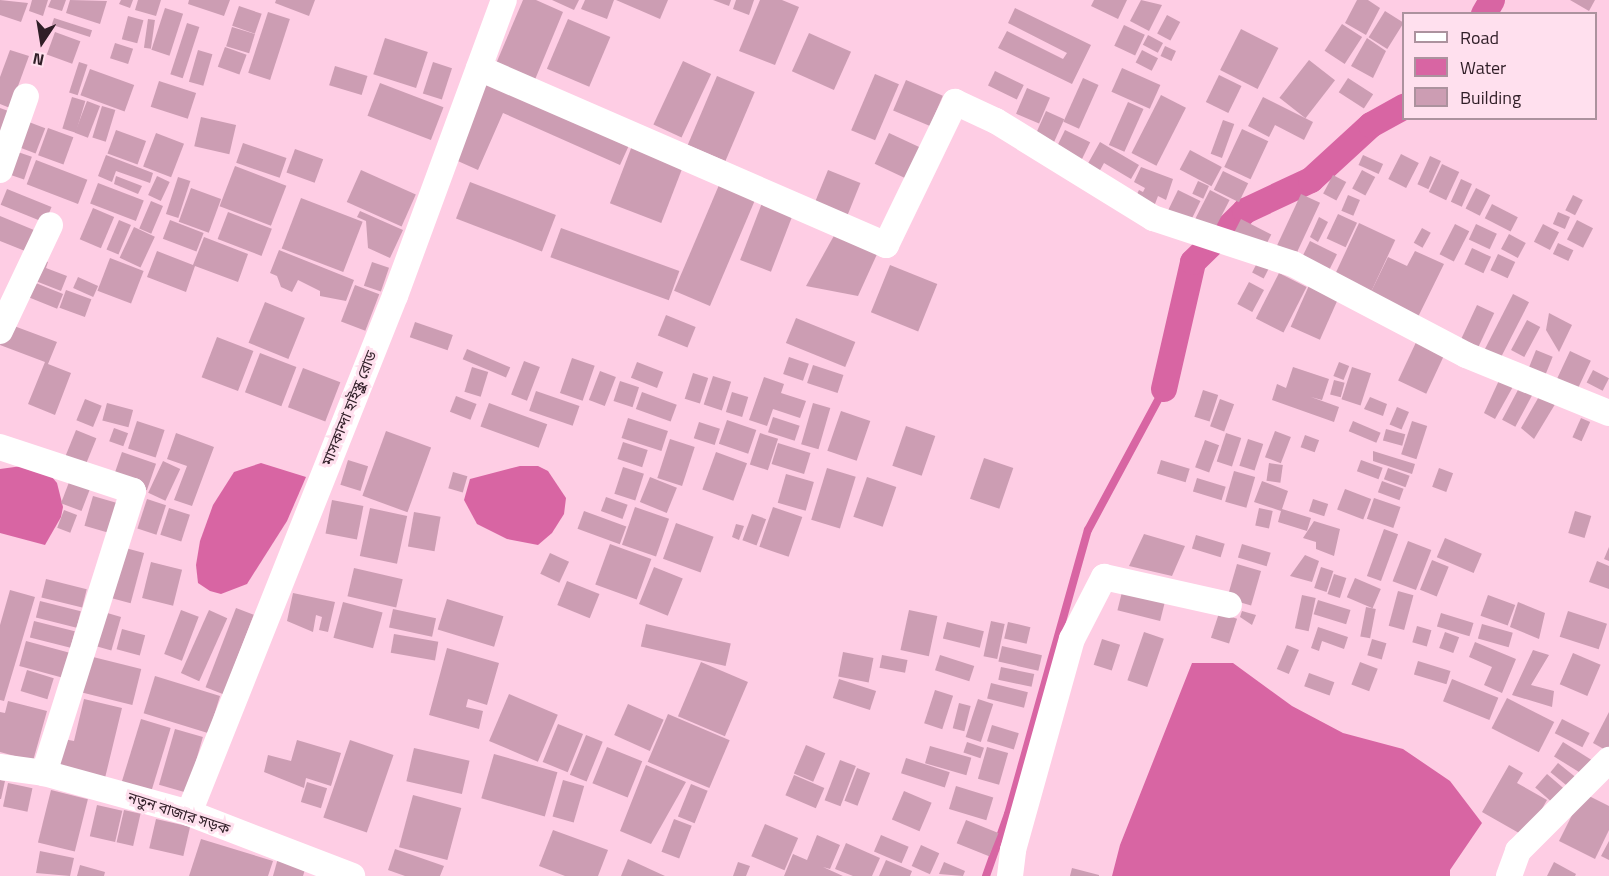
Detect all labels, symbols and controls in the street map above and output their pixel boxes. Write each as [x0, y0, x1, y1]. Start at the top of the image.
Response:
north arrow [12, 12, 72, 72]
legend [1402, 12, 1597, 120]
text: Road [1460, 24, 1499, 51]
text: N [30, 47, 46, 72]
text: Water [1460, 54, 1506, 81]
text: Building [1460, 84, 1521, 111]
street label: মাসকান্দা হাইস্কুল রোড [318, 348, 380, 468]
street label: নতুন বাজার সড়ক [126, 788, 232, 838]

